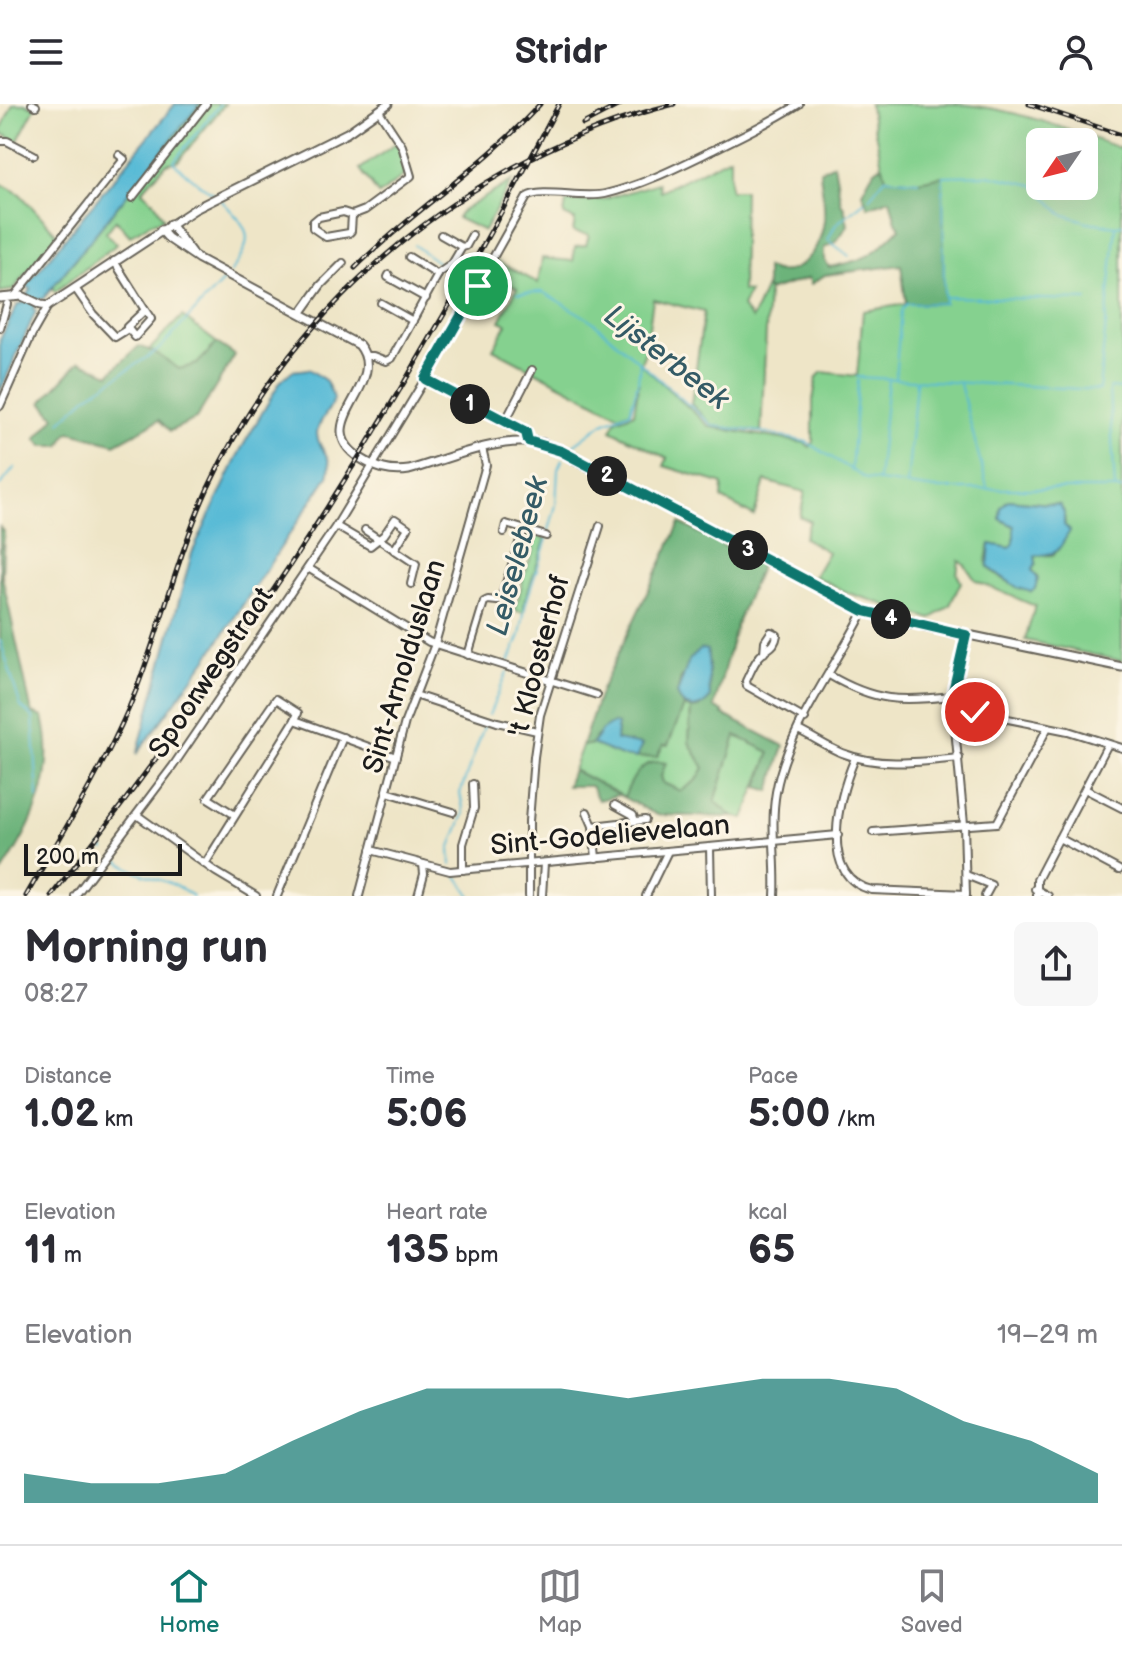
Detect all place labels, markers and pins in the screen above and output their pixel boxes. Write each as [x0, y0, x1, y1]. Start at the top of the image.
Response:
pin [444, 252, 512, 320]
pin: 1 [450, 384, 490, 424]
pin: 2 [587, 456, 627, 496]
pin: 3 [728, 530, 768, 570]
pin: 4 [871, 599, 911, 639]
pin [941, 678, 1009, 746]

